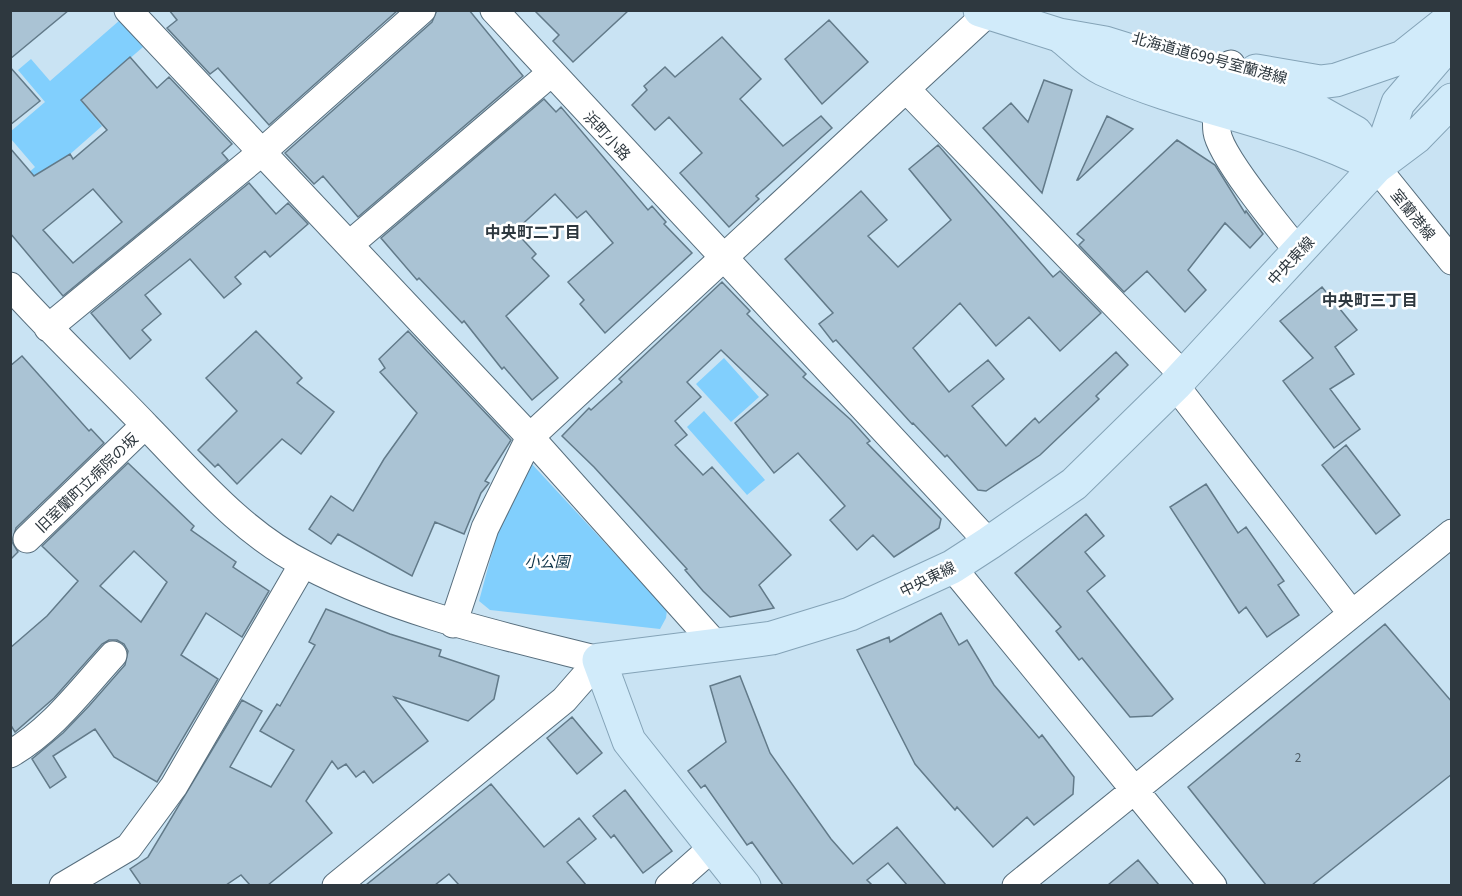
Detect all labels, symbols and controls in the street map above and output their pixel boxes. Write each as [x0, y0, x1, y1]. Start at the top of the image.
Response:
street label: 北海道道699号室蘭港線 [1130, 26, 1290, 88]
street label: 浜町小路 [580, 106, 636, 164]
street label: 室蘭港線 [1387, 184, 1441, 244]
district label: 中央町二丁目 [485, 219, 581, 243]
street label: 中央東線 [1262, 231, 1318, 289]
district label: 中央町三丁目 [1322, 287, 1418, 311]
street label: 旧室蘭町立病院の坂 [30, 428, 142, 536]
park label: 小公園 [524, 550, 571, 571]
street label: 中央東線 [895, 555, 959, 601]
house number: 2 [1295, 748, 1302, 765]

